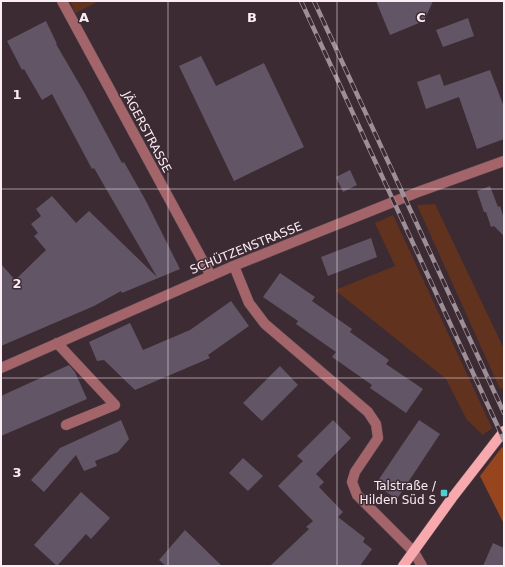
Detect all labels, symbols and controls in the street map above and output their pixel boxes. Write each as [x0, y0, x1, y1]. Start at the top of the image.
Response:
text: A [79, 10, 89, 25]
text: B [247, 10, 257, 25]
text: C [416, 10, 426, 25]
text: 1 [12, 87, 22, 102]
street label: JÄGERSTRASSE [119, 87, 175, 175]
street label: SCHÜTZENSTRASSE [187, 217, 304, 277]
text: 2 [12, 276, 22, 291]
text: 3 [12, 465, 22, 480]
place label: Talstraße / Hilden Süd S [360, 479, 437, 507]
marker: Talstraße / Hilden Süd S [439, 488, 449, 498]

